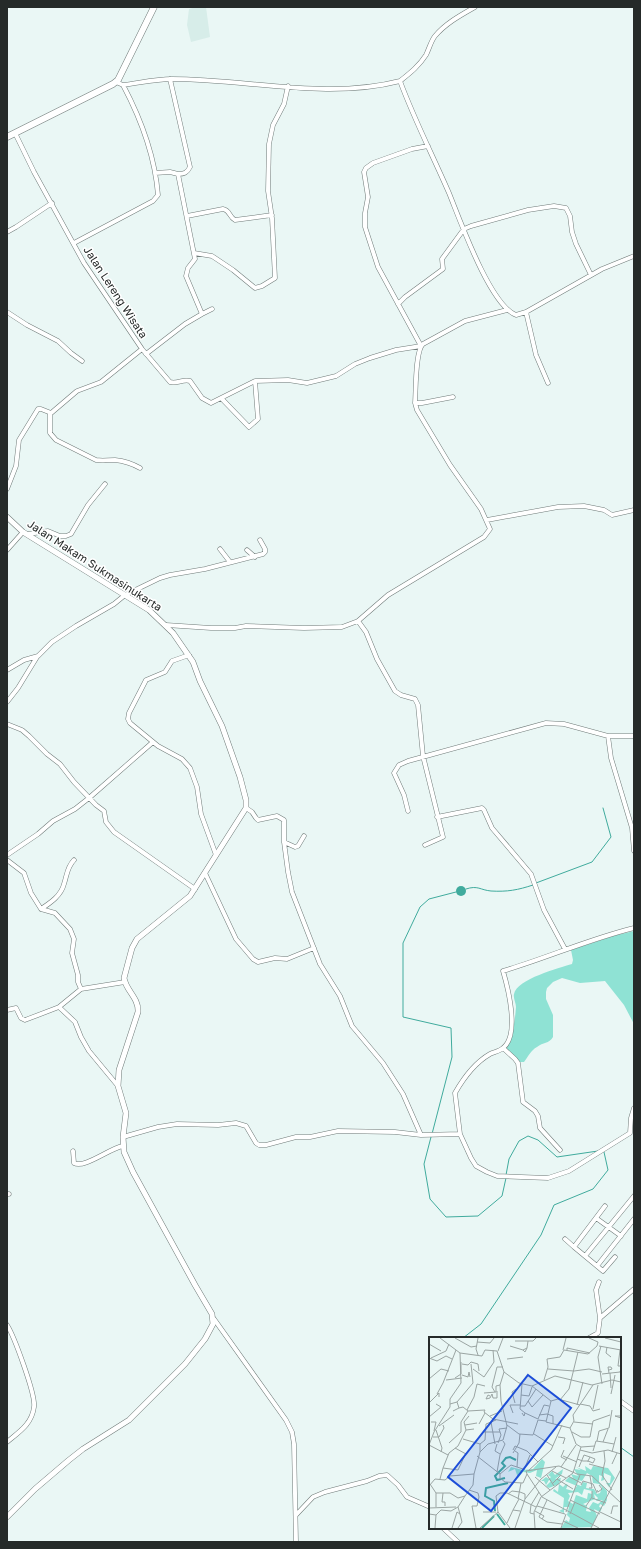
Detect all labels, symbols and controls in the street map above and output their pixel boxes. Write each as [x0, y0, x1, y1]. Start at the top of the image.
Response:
street label: Jalan Lereng Wisata [81, 244, 151, 340]
street label: Jalan Makam Sukmasinukarta [25, 517, 165, 613]
inset map [429, 1337, 621, 1529]

